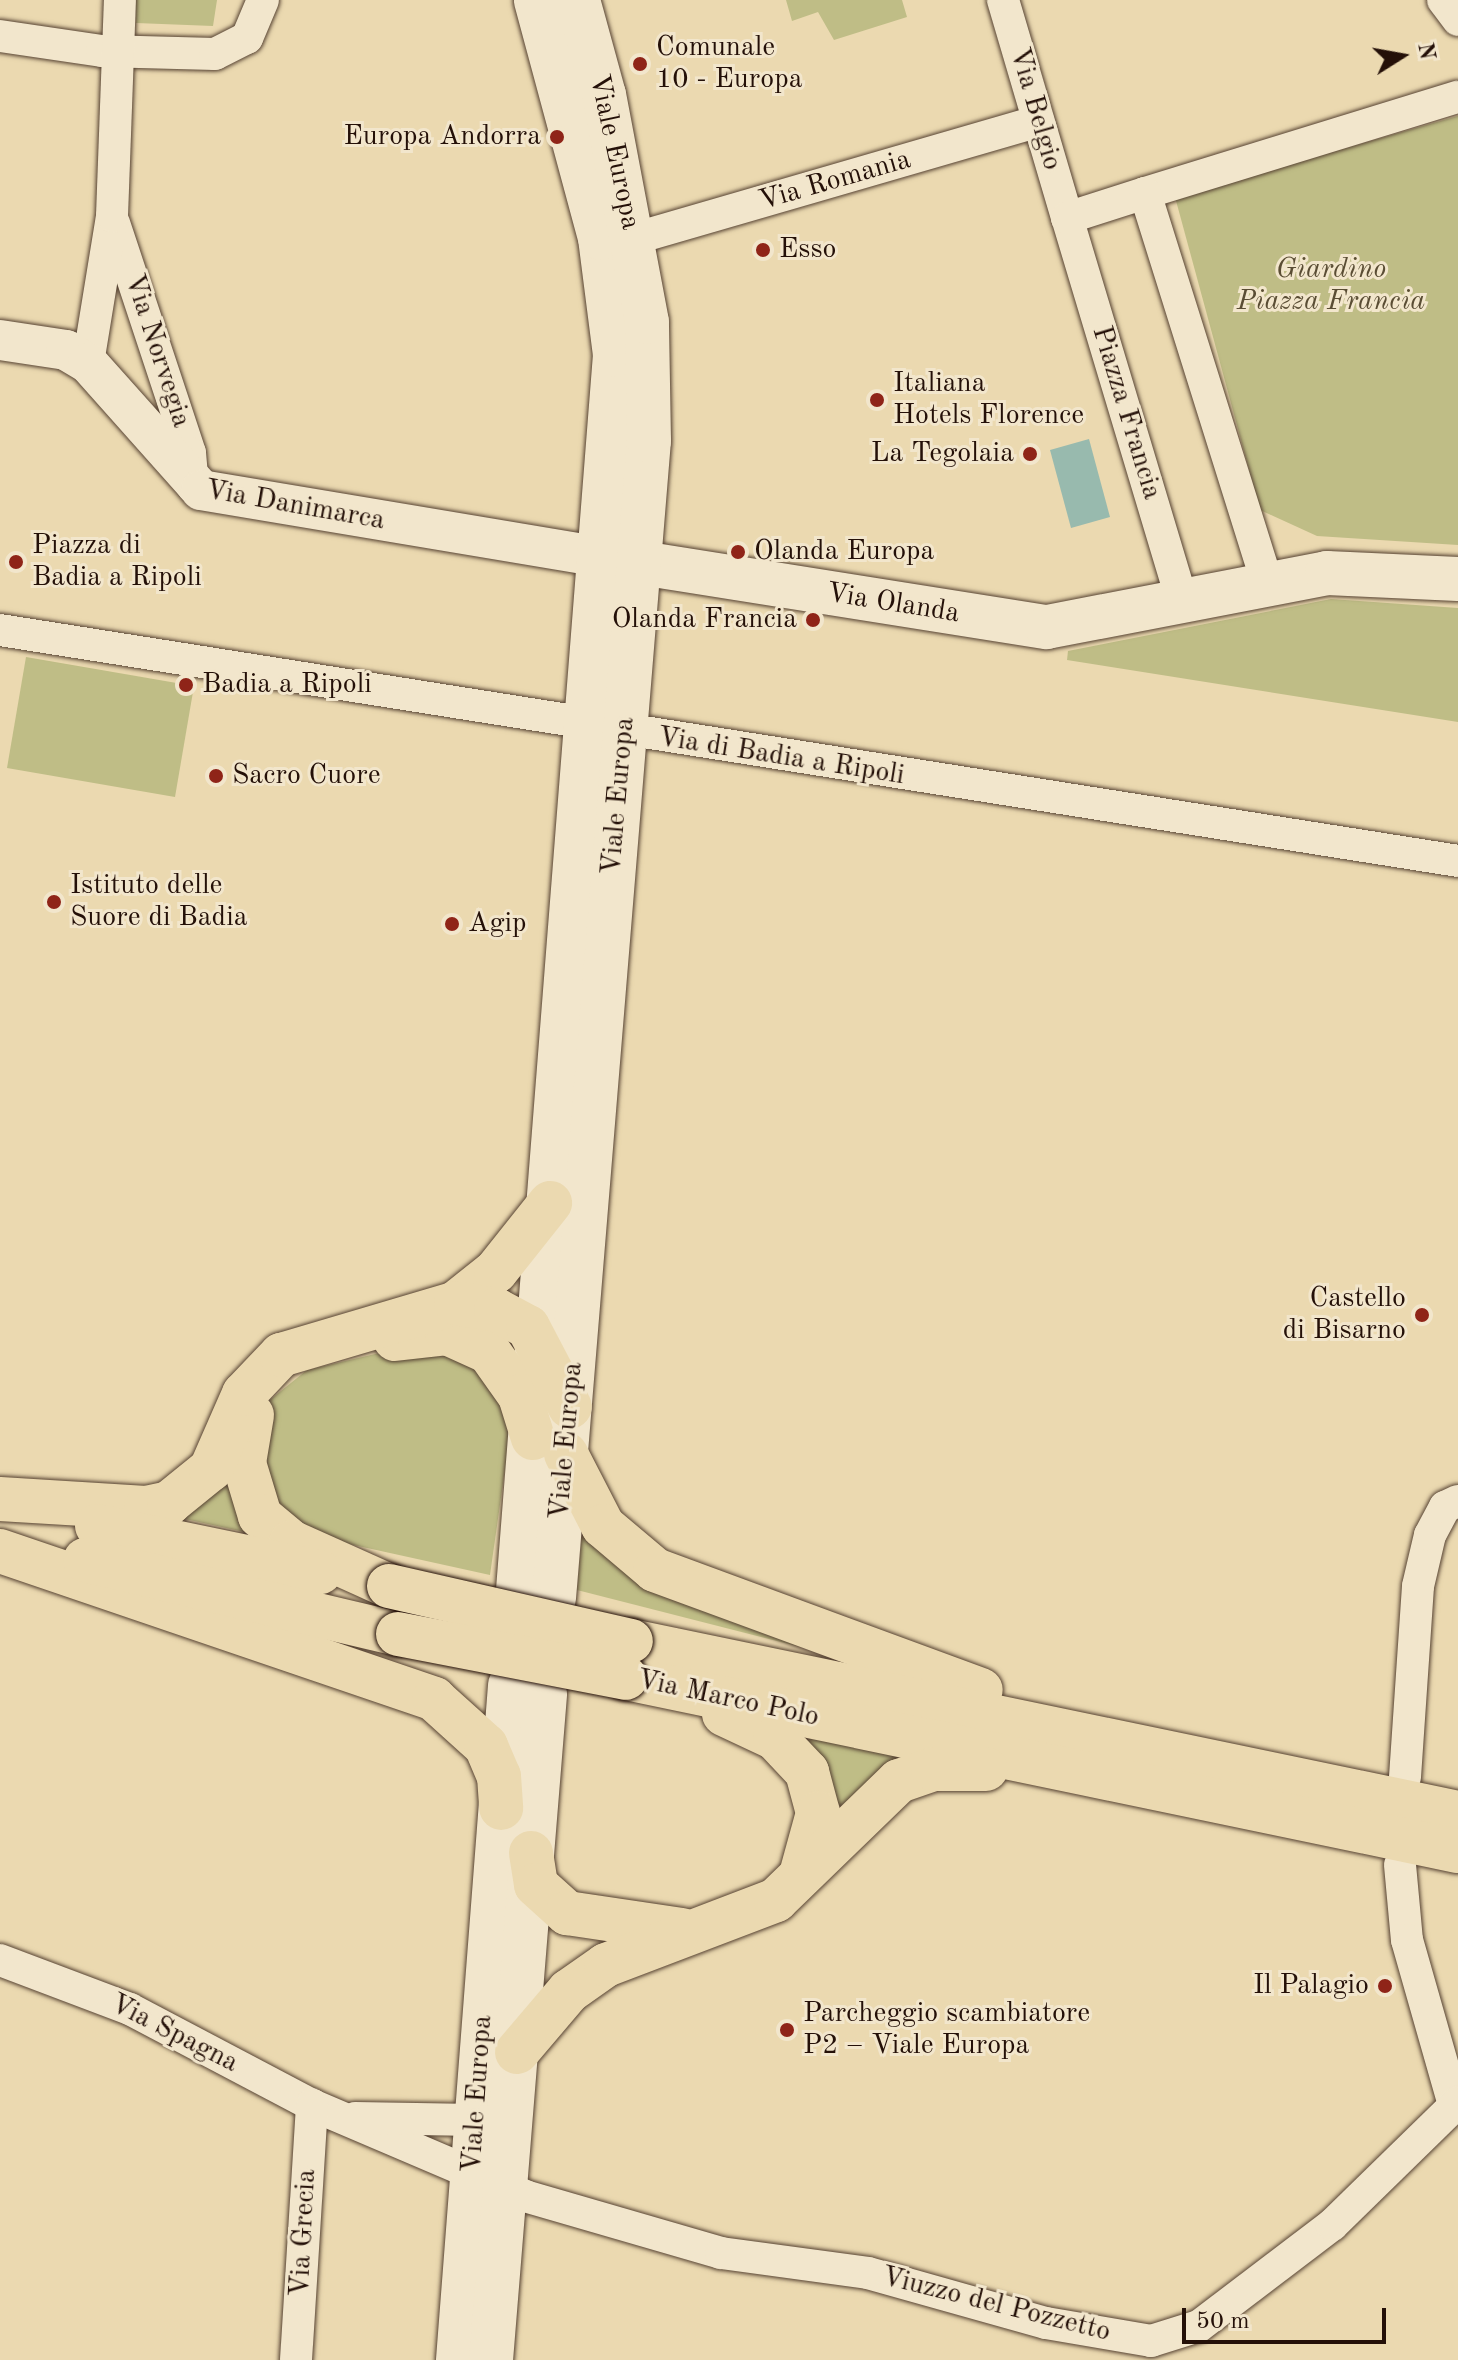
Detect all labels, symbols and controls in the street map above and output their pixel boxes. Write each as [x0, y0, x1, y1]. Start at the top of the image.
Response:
north arrow [1362, 16, 1442, 96]
place label: Comunale 10 - Europa [656, 31, 802, 97]
text: N [1413, 41, 1438, 62]
street label: Via Belgio [1001, 44, 1069, 174]
marker: Comunale 10 - Europa [631, 55, 649, 73]
street label: Viale Europa [581, 71, 647, 233]
place label: Europa Andorra [343, 120, 541, 154]
marker: Europa Andorra [548, 128, 566, 146]
street label: Via Romania [755, 143, 915, 219]
place label: Esso [779, 233, 837, 267]
marker: Esso [754, 241, 772, 259]
park label: Giardino Piazza Francia [1237, 253, 1425, 319]
street label: Via Norvegia [116, 270, 198, 432]
street label: Piazza Francia [1084, 322, 1168, 504]
place label: Italiana Hotels Florence [893, 367, 1084, 433]
marker: Italiana Hotels Florence [868, 391, 886, 409]
place label: La Tegolaia [871, 437, 1014, 471]
marker: La Tegolaia [1021, 445, 1039, 463]
street label: Via Danimarca [203, 474, 387, 538]
place label: Piazza di Badia a Ripoli [32, 529, 202, 595]
place label: Olanda Europa [754, 535, 934, 569]
marker: Olanda Europa [729, 543, 747, 561]
marker: Piazza di Badia a Ripoli [7, 553, 25, 571]
street label: Via Olanda [824, 577, 962, 631]
place label: Olanda Francia [612, 603, 797, 637]
marker: Olanda Francia [804, 611, 822, 629]
place label: Badia a Ripoli [202, 668, 372, 702]
marker: Badia a Ripoli [177, 676, 195, 694]
street label: Viale Europa [595, 716, 643, 876]
street label: Via di Badia a Ripoli [655, 721, 907, 793]
place label: Sacro Cuore [232, 759, 381, 793]
marker: Sacro Cuore [207, 767, 225, 785]
place label: Istituto delle Suore di Badia [70, 869, 248, 935]
marker: Istituto delle Suore di Badia [45, 893, 63, 911]
place label: Agip [468, 907, 527, 941]
marker: Agip [443, 915, 461, 933]
place label: Castello di Bisarno [1283, 1282, 1406, 1348]
marker: Castello di Bisarno [1413, 1306, 1431, 1324]
street label: Viale Europa [543, 1361, 591, 1521]
street label: Via Marco Polo [634, 1663, 822, 1735]
place label: Il Palagio [1253, 1969, 1369, 2003]
marker: Il Palagio [1376, 1977, 1394, 1995]
street label: Via Spagna [104, 1987, 244, 2081]
place label: Parcheggio scambiatore P2 – Viale Europa [803, 1997, 1090, 2063]
street label: Viale Europa [456, 2014, 500, 2174]
marker: Parcheggio scambiatore P2 – Viale Europa [778, 2021, 796, 2039]
street label: Via Grecia [284, 2168, 324, 2298]
street label: Viuzzo del Pozzetto [878, 2260, 1114, 2350]
scale bar [1186, 2292, 1390, 2342]
text: 50 m [1196, 2310, 1250, 2334]

